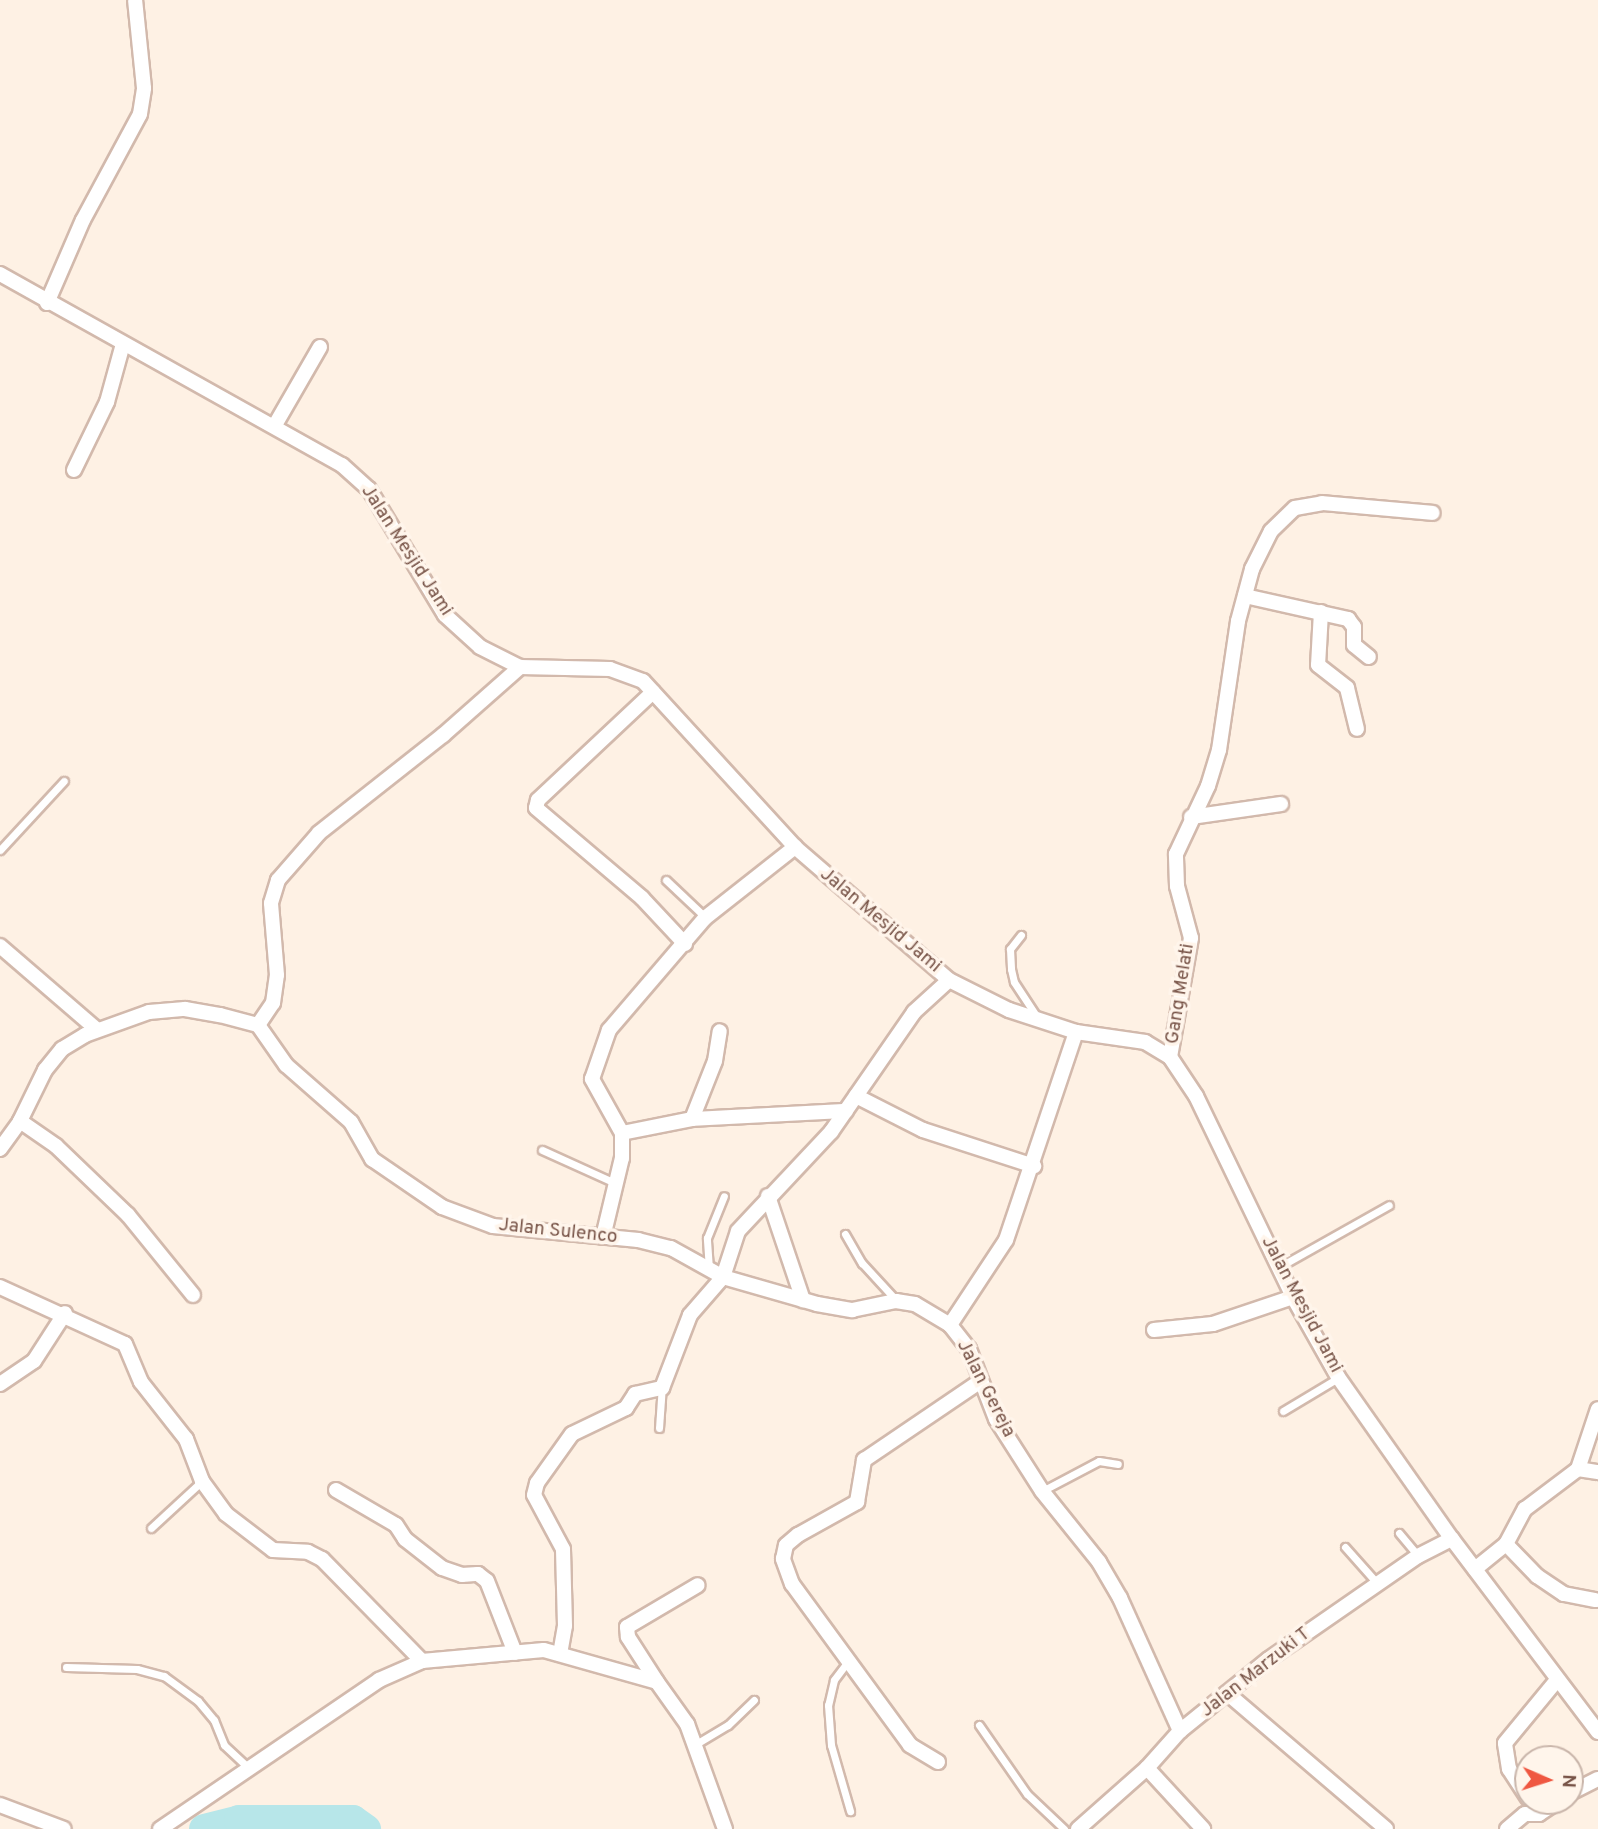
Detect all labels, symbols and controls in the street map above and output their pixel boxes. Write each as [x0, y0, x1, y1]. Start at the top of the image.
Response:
street label: Jalan Mesjid Jami [355, 481, 457, 621]
street label: Jalan Mesjid Jami [815, 864, 945, 978]
street label: Gang Melati [1162, 942, 1200, 1046]
street label: Jalan Sulenco [497, 1214, 619, 1250]
street label: Jalan Mesjid Jami [1255, 1233, 1347, 1377]
street label: Jalan Gereja [951, 1337, 1019, 1441]
street label: Jalan Marzuki T [1196, 1623, 1316, 1723]
north arrow [1514, 1745, 1584, 1815]
text: N [1556, 1774, 1580, 1788]

